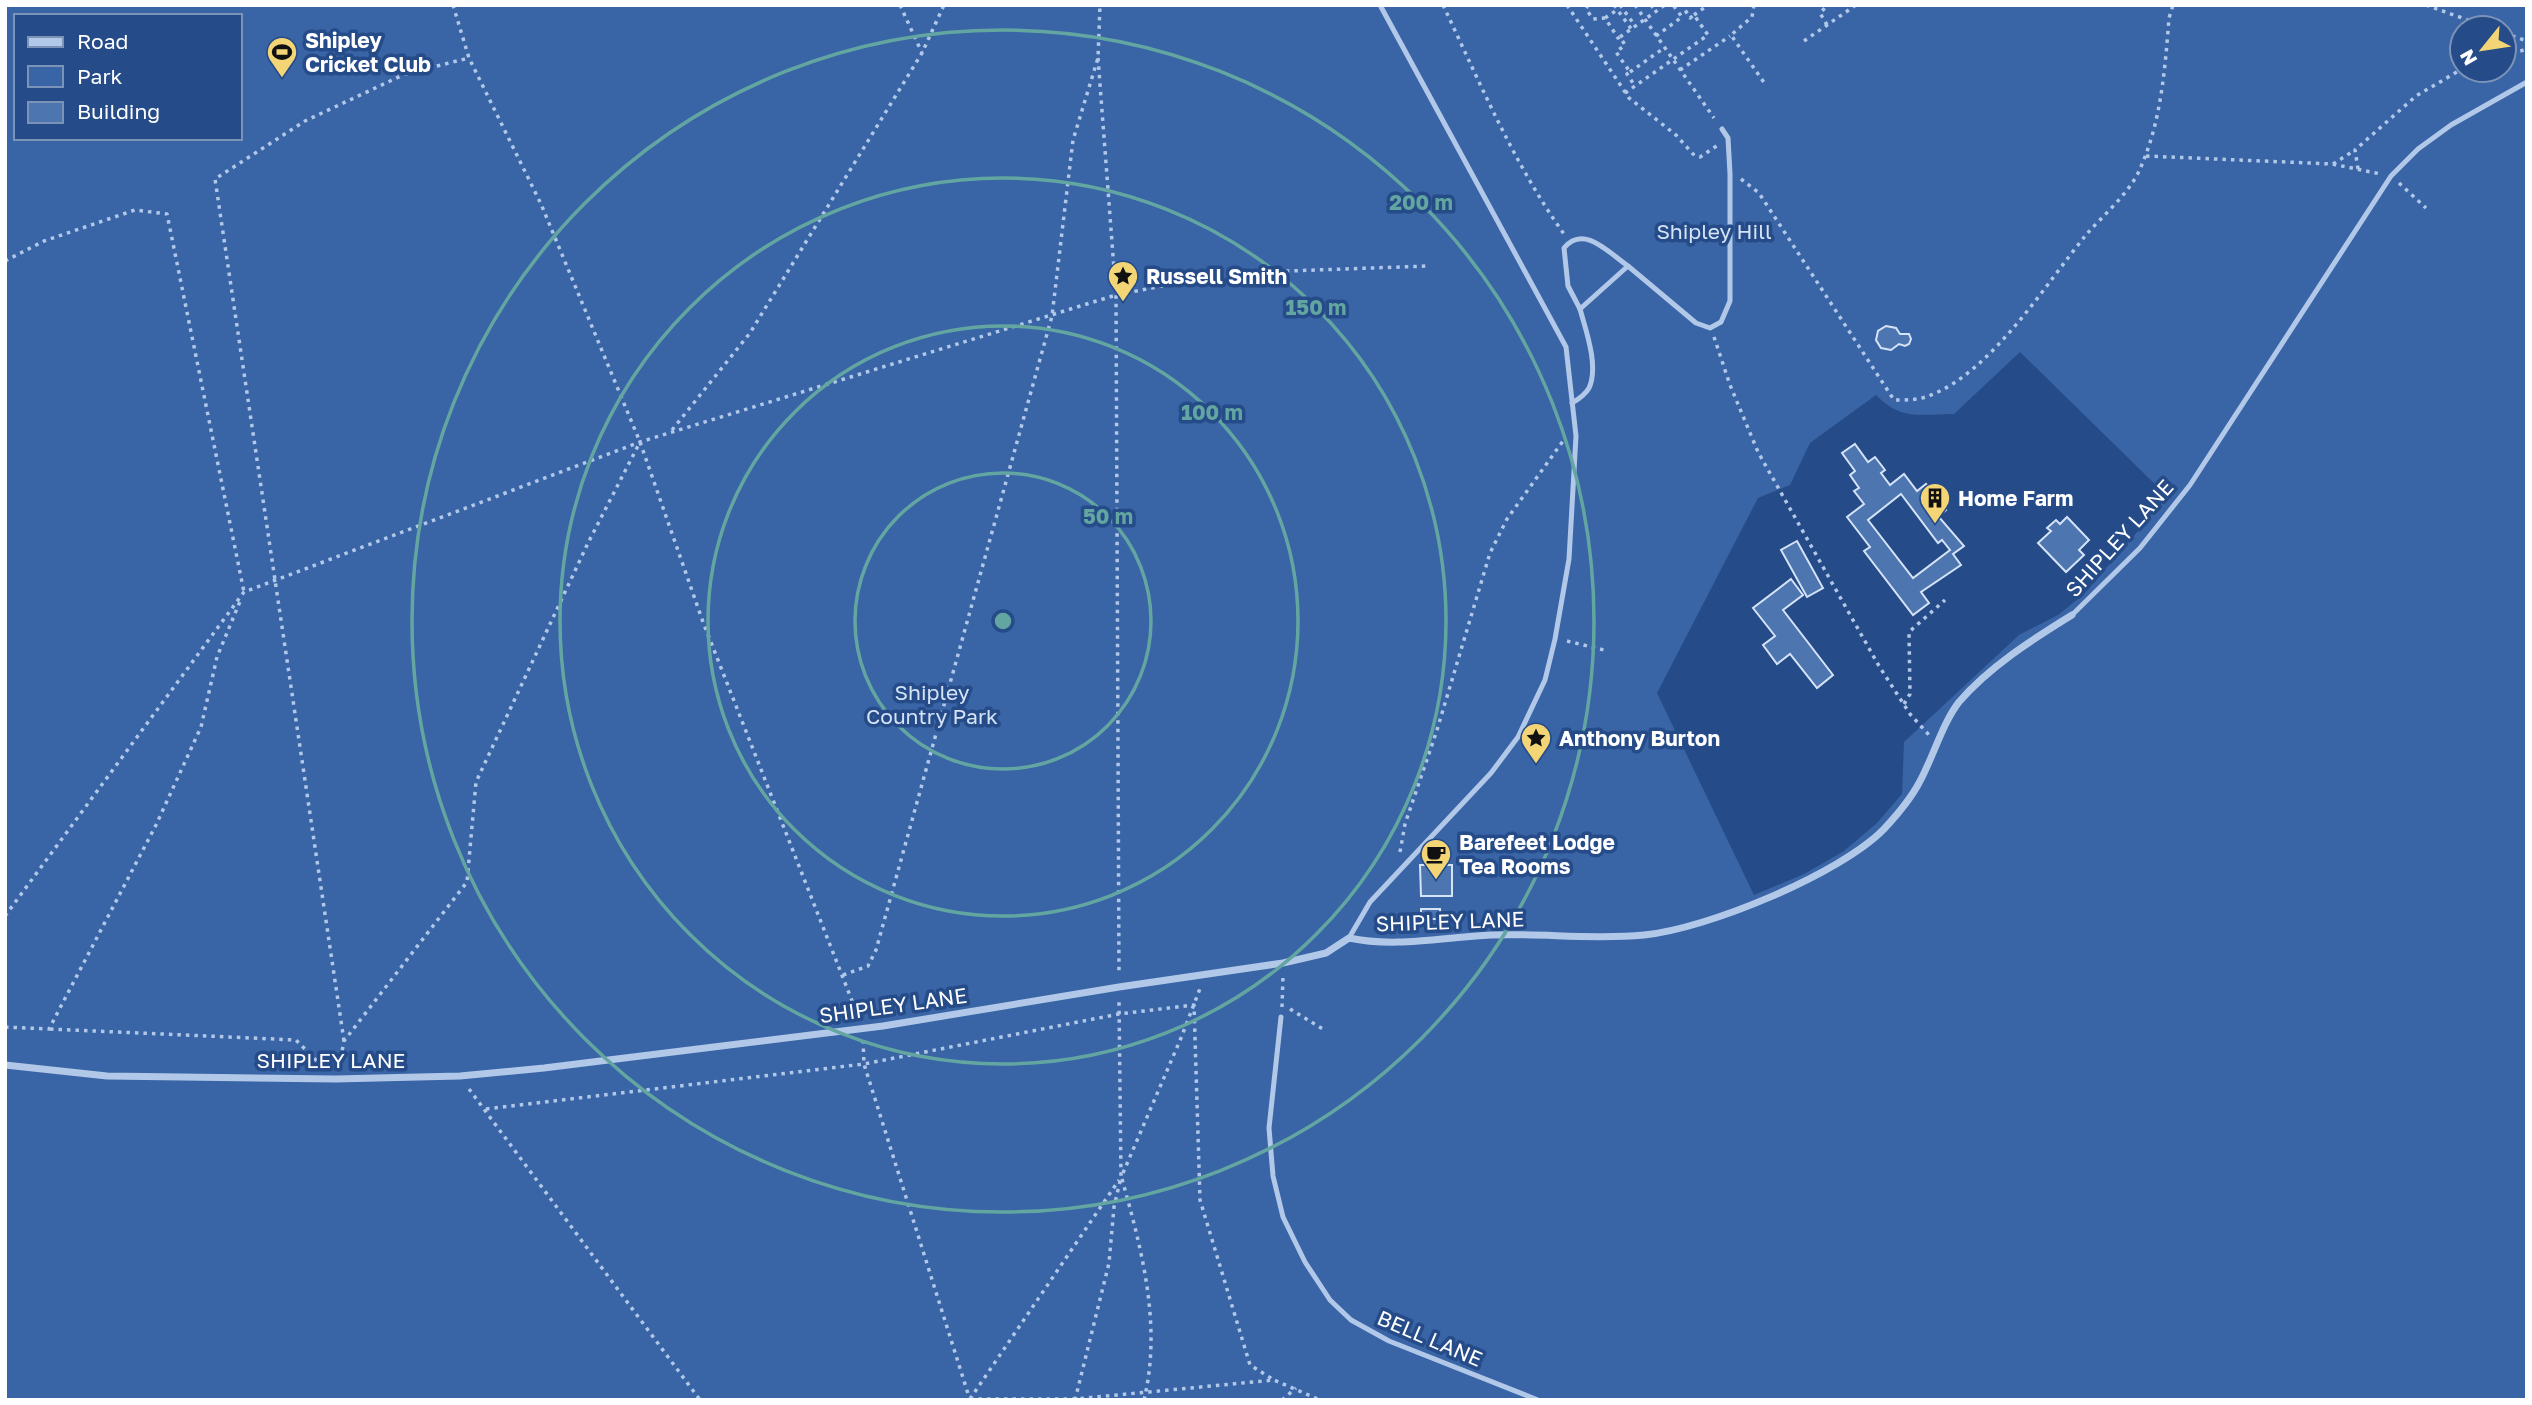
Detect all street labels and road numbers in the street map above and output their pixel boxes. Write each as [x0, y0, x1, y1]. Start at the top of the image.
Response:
street label: SHIPLEY LANE [2060, 474, 2178, 602]
street label: SHIPLEY LANE [1375, 905, 1525, 937]
street label: SHIPLEY LANE [817, 982, 969, 1028]
street label: SHIPLEY LANE [257, 1047, 405, 1073]
street label: BELL LANE [1374, 1304, 1486, 1372]

